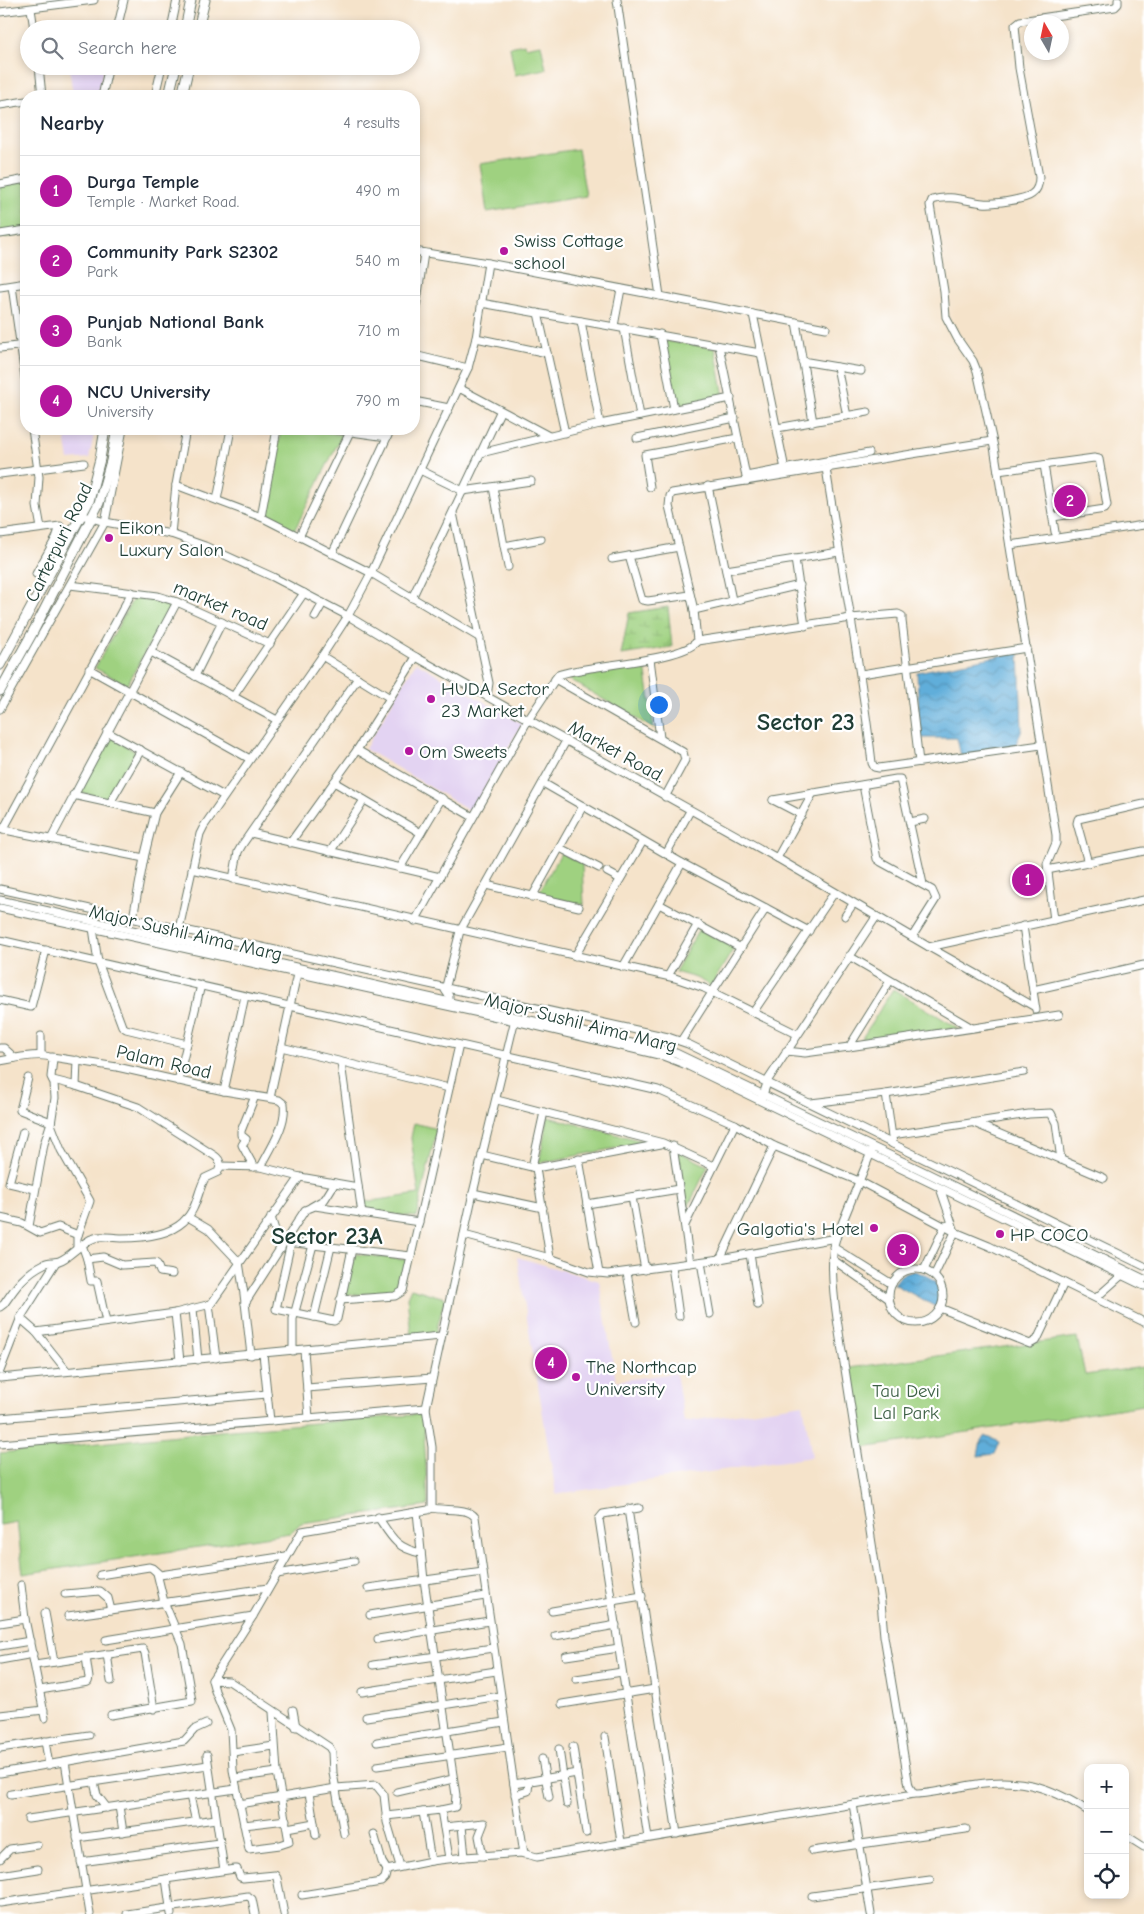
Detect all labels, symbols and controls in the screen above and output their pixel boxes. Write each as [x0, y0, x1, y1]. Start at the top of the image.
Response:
north arrow [1024, 15, 1069, 60]
search box [20, 20, 420, 75]
icon: search [38, 34, 66, 62]
text: Search here [78, 37, 177, 59]
text: Nearby [40, 111, 104, 135]
text: 4 results [343, 114, 400, 132]
text: Durga Temple [87, 171, 199, 193]
text: 1 [53, 182, 59, 200]
text: 490 m [355, 182, 400, 200]
text: Temple · Market Road. [87, 193, 239, 211]
place label: Swiss Cottage school [514, 230, 624, 274]
text: Community Park S2302 [87, 241, 278, 263]
marker: Swiss Cottage school [498, 245, 510, 257]
text: 2 [52, 252, 60, 270]
text: 540 m [355, 252, 400, 270]
text: Park [87, 263, 118, 281]
text: Punjab National Bank [87, 311, 264, 333]
text: 3 [52, 322, 60, 340]
text: 710 m [358, 322, 400, 340]
text: Bank [87, 333, 122, 351]
text: NCU University [87, 381, 210, 403]
text: 4 [52, 392, 60, 410]
text: 790 m [356, 392, 400, 410]
text: University [87, 403, 153, 421]
street label: Carterpuri Road [21, 479, 97, 606]
pin: 2 [1054, 482, 1086, 520]
place label: Eikon Luxury Salon [119, 517, 224, 561]
marker: Eikon Luxury Salon [103, 532, 115, 544]
street label: market road [170, 576, 271, 636]
place label: HUDA Sector 23 Market [441, 678, 549, 722]
your location [646, 692, 672, 718]
marker: HUDA Sector 23 Market [425, 693, 437, 705]
district label: Sector 23 [757, 708, 855, 736]
street label: Market Road. [564, 716, 669, 788]
place label: Om Sweets [419, 741, 507, 763]
marker: Om Sweets [403, 745, 415, 757]
pin: 1 [1012, 861, 1044, 899]
street label: Major Sushil Aima Marg [87, 900, 284, 966]
street label: Major Sushil Aima Marg [482, 988, 679, 1058]
street label: Palam Road [114, 1040, 213, 1084]
place label: Galgotia's Hotel [737, 1218, 864, 1240]
district label: Sector 23A [271, 1222, 383, 1250]
marker: Galgotia's Hotel [868, 1222, 880, 1234]
place label: HP COCO [1010, 1224, 1089, 1246]
marker: HP COCO [994, 1228, 1006, 1240]
pin: 3 [887, 1231, 919, 1269]
pin: 4 [535, 1344, 567, 1382]
place label: The Northcap University [586, 1356, 697, 1400]
marker: The Northcap University [570, 1371, 582, 1383]
park label: Tau Devi Lal Park [872, 1380, 940, 1424]
map controls [1084, 1764, 1129, 1899]
button: + [1084, 1764, 1129, 1809]
button: − [1084, 1809, 1129, 1854]
button: locate [1084, 1854, 1129, 1899]

